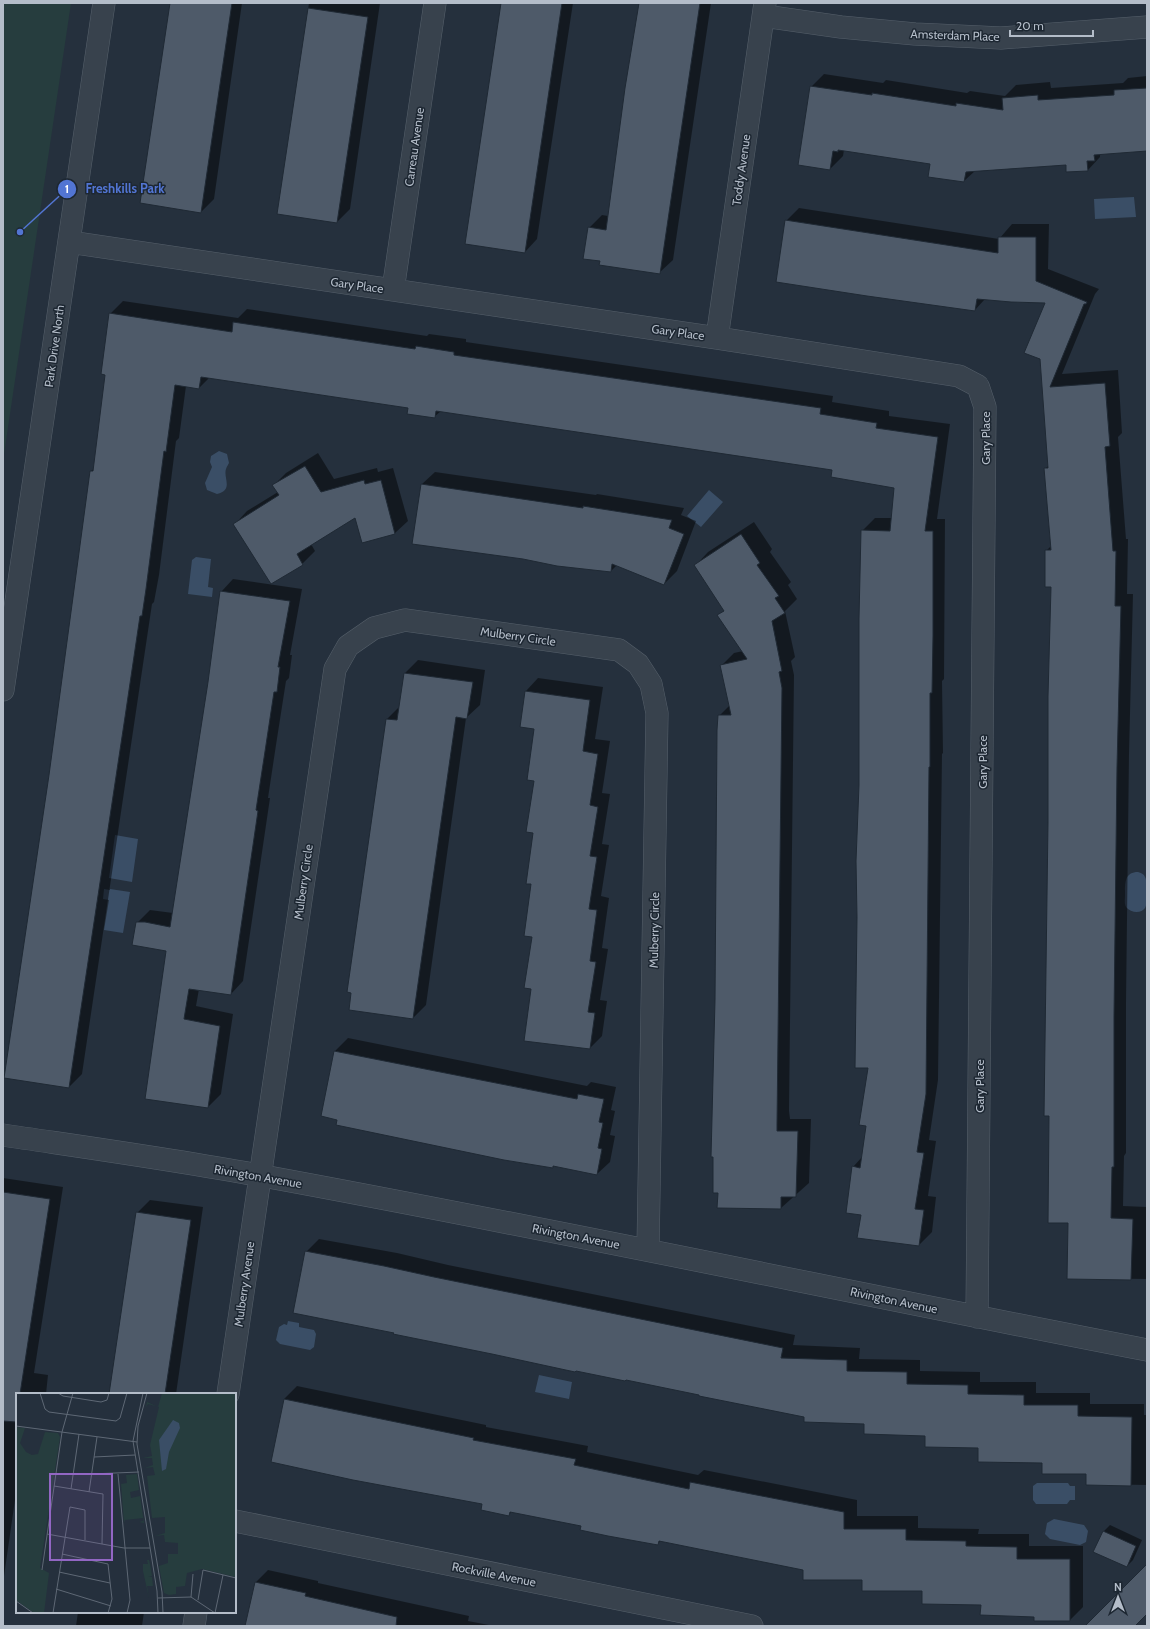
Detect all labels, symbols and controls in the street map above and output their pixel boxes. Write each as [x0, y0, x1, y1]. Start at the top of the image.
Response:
scale bar [1010, 12, 1093, 38]
text: 20 m [1016, 18, 1044, 33]
street label: Amsterdam Place [910, 26, 1000, 44]
street label: Carreau Avenue [401, 107, 427, 187]
street label: Toddy Avenue [729, 133, 753, 207]
callout: Freshkills Park [57, 176, 172, 201]
text: Freshkills Park [85, 180, 165, 196]
text: 1 [65, 181, 69, 196]
street label: Gary Place [330, 274, 384, 296]
street label: Park Drive North [41, 304, 67, 388]
street label: Gary Place [651, 321, 705, 343]
street label: Gary Place [978, 411, 993, 465]
street label: Mulberry Circle [479, 623, 557, 649]
street label: Gary Place [975, 735, 990, 789]
street label: Mulberry Circle [290, 843, 316, 921]
street label: Mulberry Circle [646, 892, 662, 968]
street label: Gary Place [972, 1059, 987, 1113]
street label: Rivington Avenue [213, 1161, 303, 1191]
street label: Rivington Avenue [531, 1220, 621, 1252]
street label: Mulberry Avenue [231, 1240, 257, 1328]
street label: Rivington Avenue [849, 1283, 939, 1317]
inset map [16, 1393, 236, 1613]
street label: Rockville Avenue [451, 1558, 537, 1590]
north arrow [1098, 1577, 1138, 1617]
text: N [1114, 1580, 1122, 1594]

